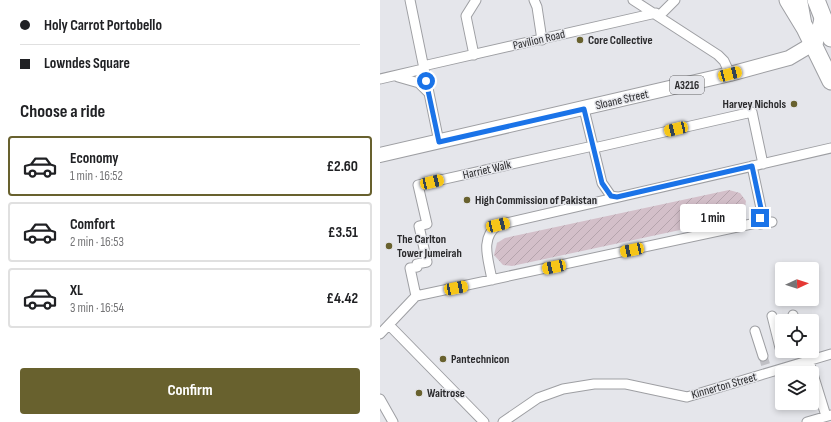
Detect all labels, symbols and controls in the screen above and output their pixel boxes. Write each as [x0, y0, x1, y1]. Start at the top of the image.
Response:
text: Holy Carrot Portobello [44, 16, 162, 35]
street label: Pavilion Road [511, 27, 567, 53]
place label: Core Collective [588, 33, 653, 48]
marker: Core Collective [575, 35, 585, 45]
text: Lowndes Square [44, 54, 130, 73]
car [717, 65, 743, 83]
route start [417, 72, 435, 90]
road number: A3216 [670, 76, 704, 94]
street label: Sloane Street [594, 87, 650, 113]
place label: Harvey Nichols [723, 97, 786, 112]
marker: Harvey Nichols [789, 99, 799, 109]
text: Choose a ride [20, 101, 105, 122]
car [663, 120, 689, 138]
icon: car [22, 148, 58, 184]
text: Economy [70, 149, 119, 168]
text: £2.60 [326, 157, 358, 176]
street label: Harriet Walk [461, 157, 513, 183]
text: 1 min · 16:52 [70, 168, 123, 184]
car [419, 173, 445, 191]
place label: High Commission of Pakistan [475, 193, 597, 208]
marker: High Commission of Pakistan [462, 195, 472, 205]
callout: 1 min [680, 204, 746, 232]
route end [751, 209, 769, 227]
text: 1 min [701, 210, 725, 226]
icon: car [22, 214, 58, 250]
text: Comfort [70, 215, 115, 234]
car [485, 216, 511, 234]
text: £3.51 [328, 223, 358, 242]
place label: The Carlton Tower Jumeirah [397, 232, 462, 261]
text: 2 min · 16:53 [70, 234, 124, 250]
marker: The Carlton Tower Jumeirah [384, 241, 394, 251]
car [619, 242, 645, 258]
car [541, 259, 567, 275]
north arrow [775, 262, 819, 306]
map controls [775, 262, 819, 410]
icon: car [22, 280, 58, 316]
car [443, 280, 469, 296]
text: XL [70, 281, 83, 300]
text: £4.42 [326, 289, 358, 308]
text: 3 min · 16:54 [70, 300, 124, 316]
button: locate [775, 314, 819, 358]
place label: Pantechnicon [451, 352, 509, 367]
marker: Pantechnicon [438, 354, 448, 364]
button: layers [775, 366, 819, 410]
button: Confirm [20, 368, 360, 414]
street label: Kinnerton Street [690, 369, 759, 402]
place label: Waitrose [427, 386, 465, 401]
marker: Waitrose [414, 388, 424, 398]

